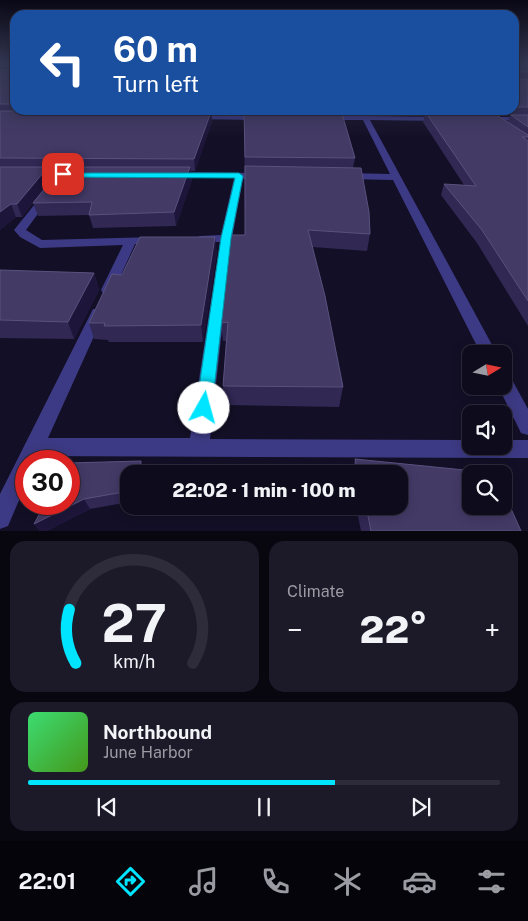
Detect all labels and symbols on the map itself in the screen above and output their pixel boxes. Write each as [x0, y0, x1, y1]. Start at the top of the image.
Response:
pin [42, 153, 84, 195]
north arrow [462, 345, 512, 395]
position arrow [177, 381, 229, 433]
speed limit sign: 30 [15, 450, 80, 515]

